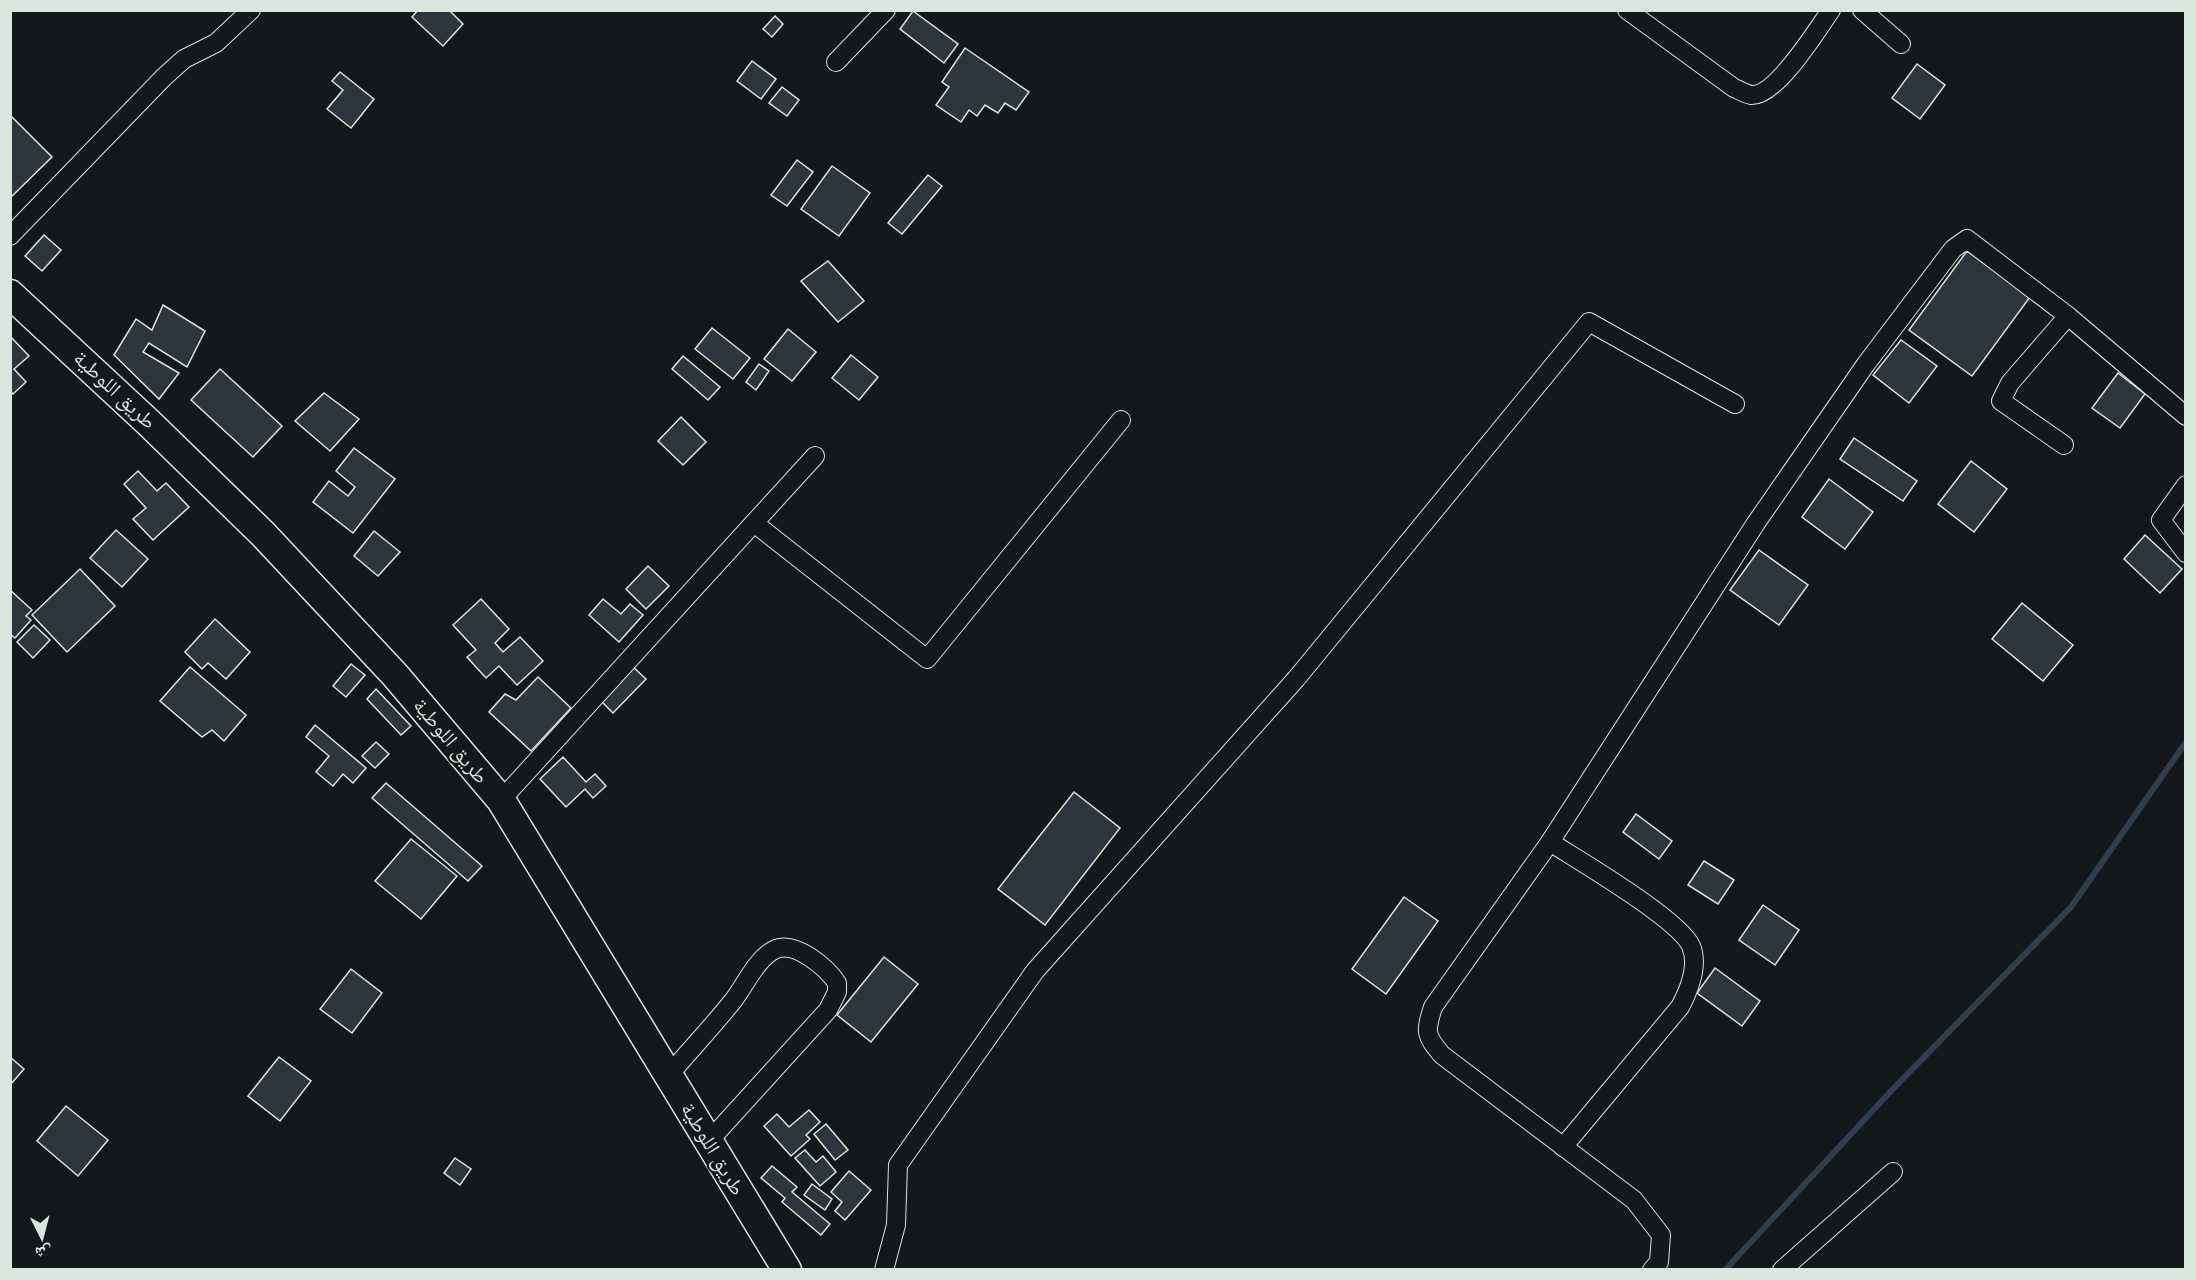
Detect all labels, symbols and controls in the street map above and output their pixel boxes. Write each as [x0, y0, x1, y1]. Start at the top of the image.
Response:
street label: طريق اللوطية [68, 344, 163, 435]
street label: طريق اللوطية [408, 692, 496, 789]
street label: طريق اللوطية [675, 1097, 753, 1200]
north arrow [12, 1208, 72, 1268]
text: ش [34, 1241, 53, 1265]

